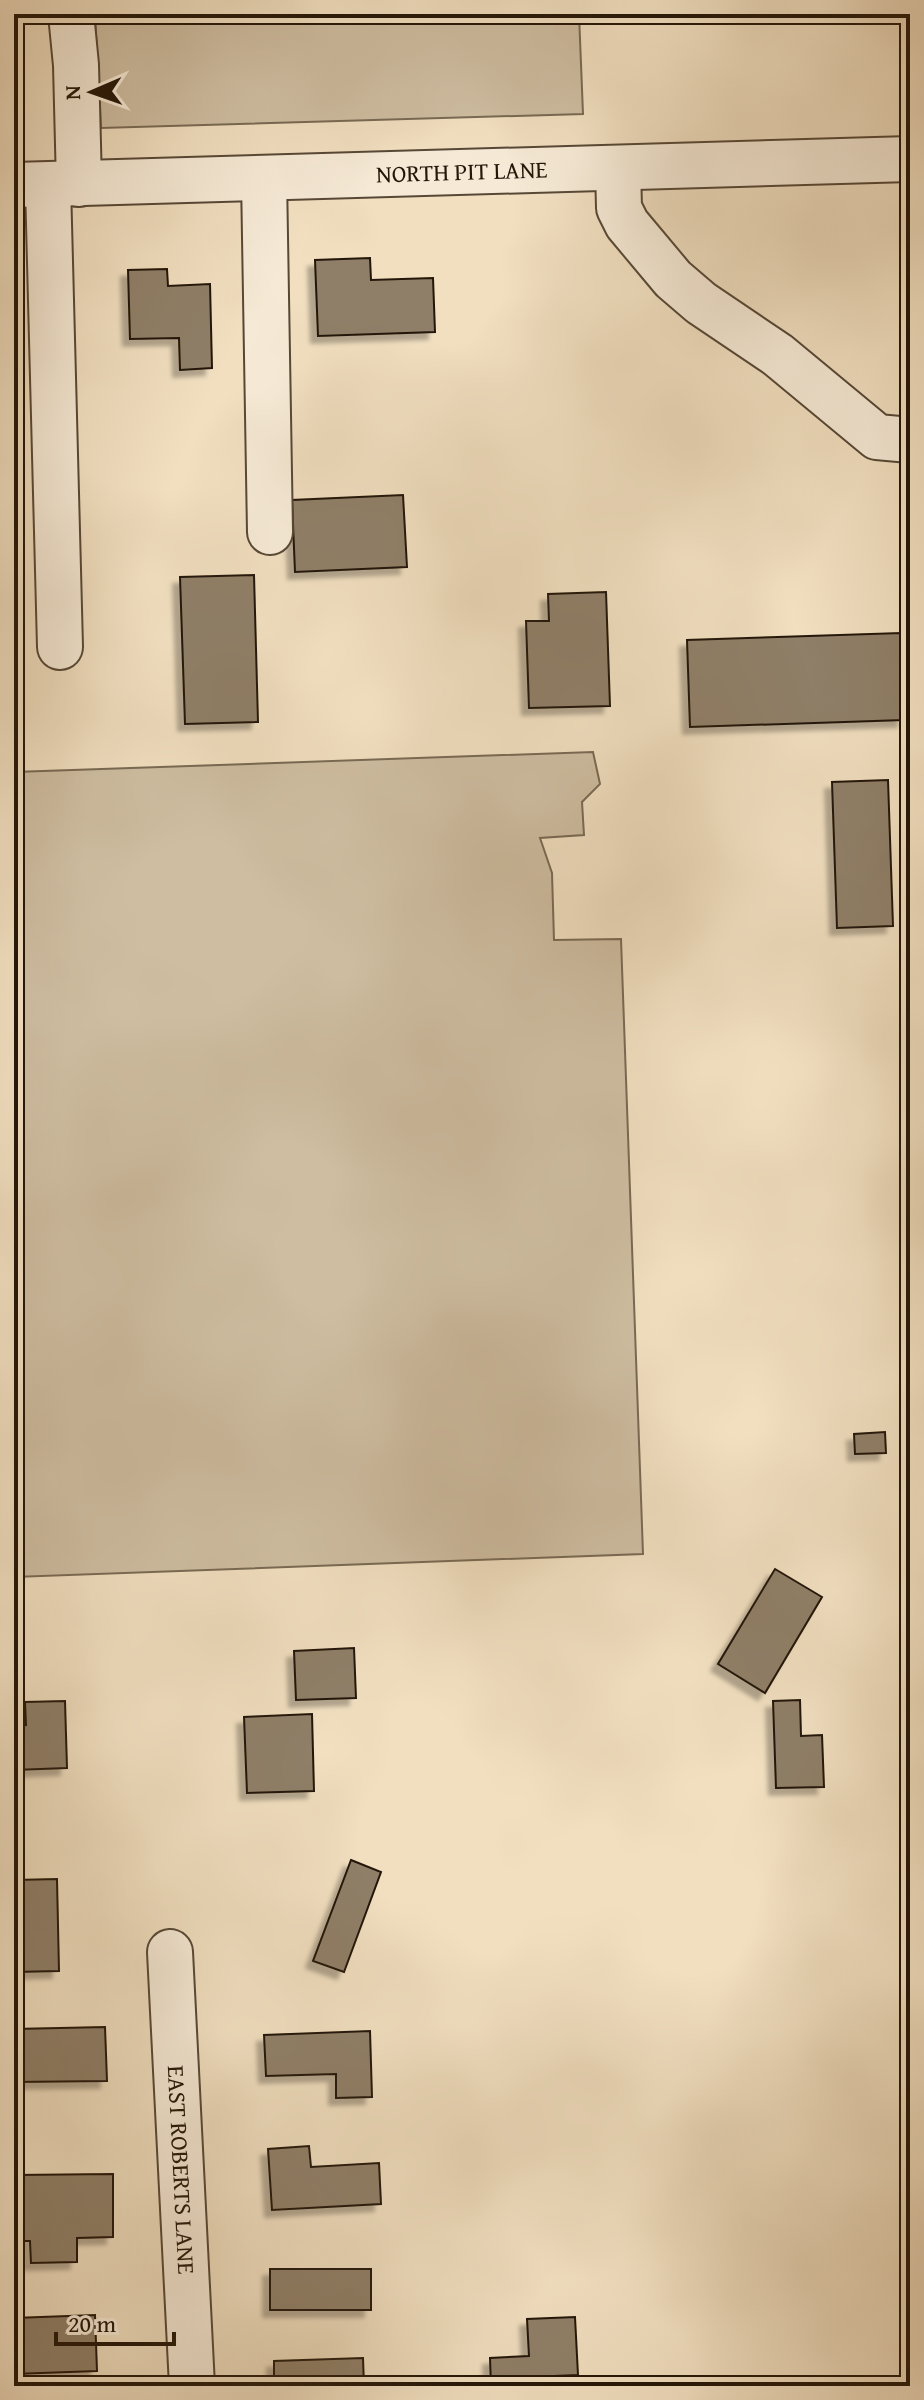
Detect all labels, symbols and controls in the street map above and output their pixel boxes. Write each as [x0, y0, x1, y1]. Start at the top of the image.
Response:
north arrow [52, 52, 132, 132]
text: N [56, 85, 88, 101]
street label: NORTH PIT LANE [376, 152, 548, 191]
street label: EAST ROBERTS LANE [159, 2064, 204, 2275]
scale bar [56, 2296, 174, 2346]
text: 20 m [68, 2306, 116, 2341]

